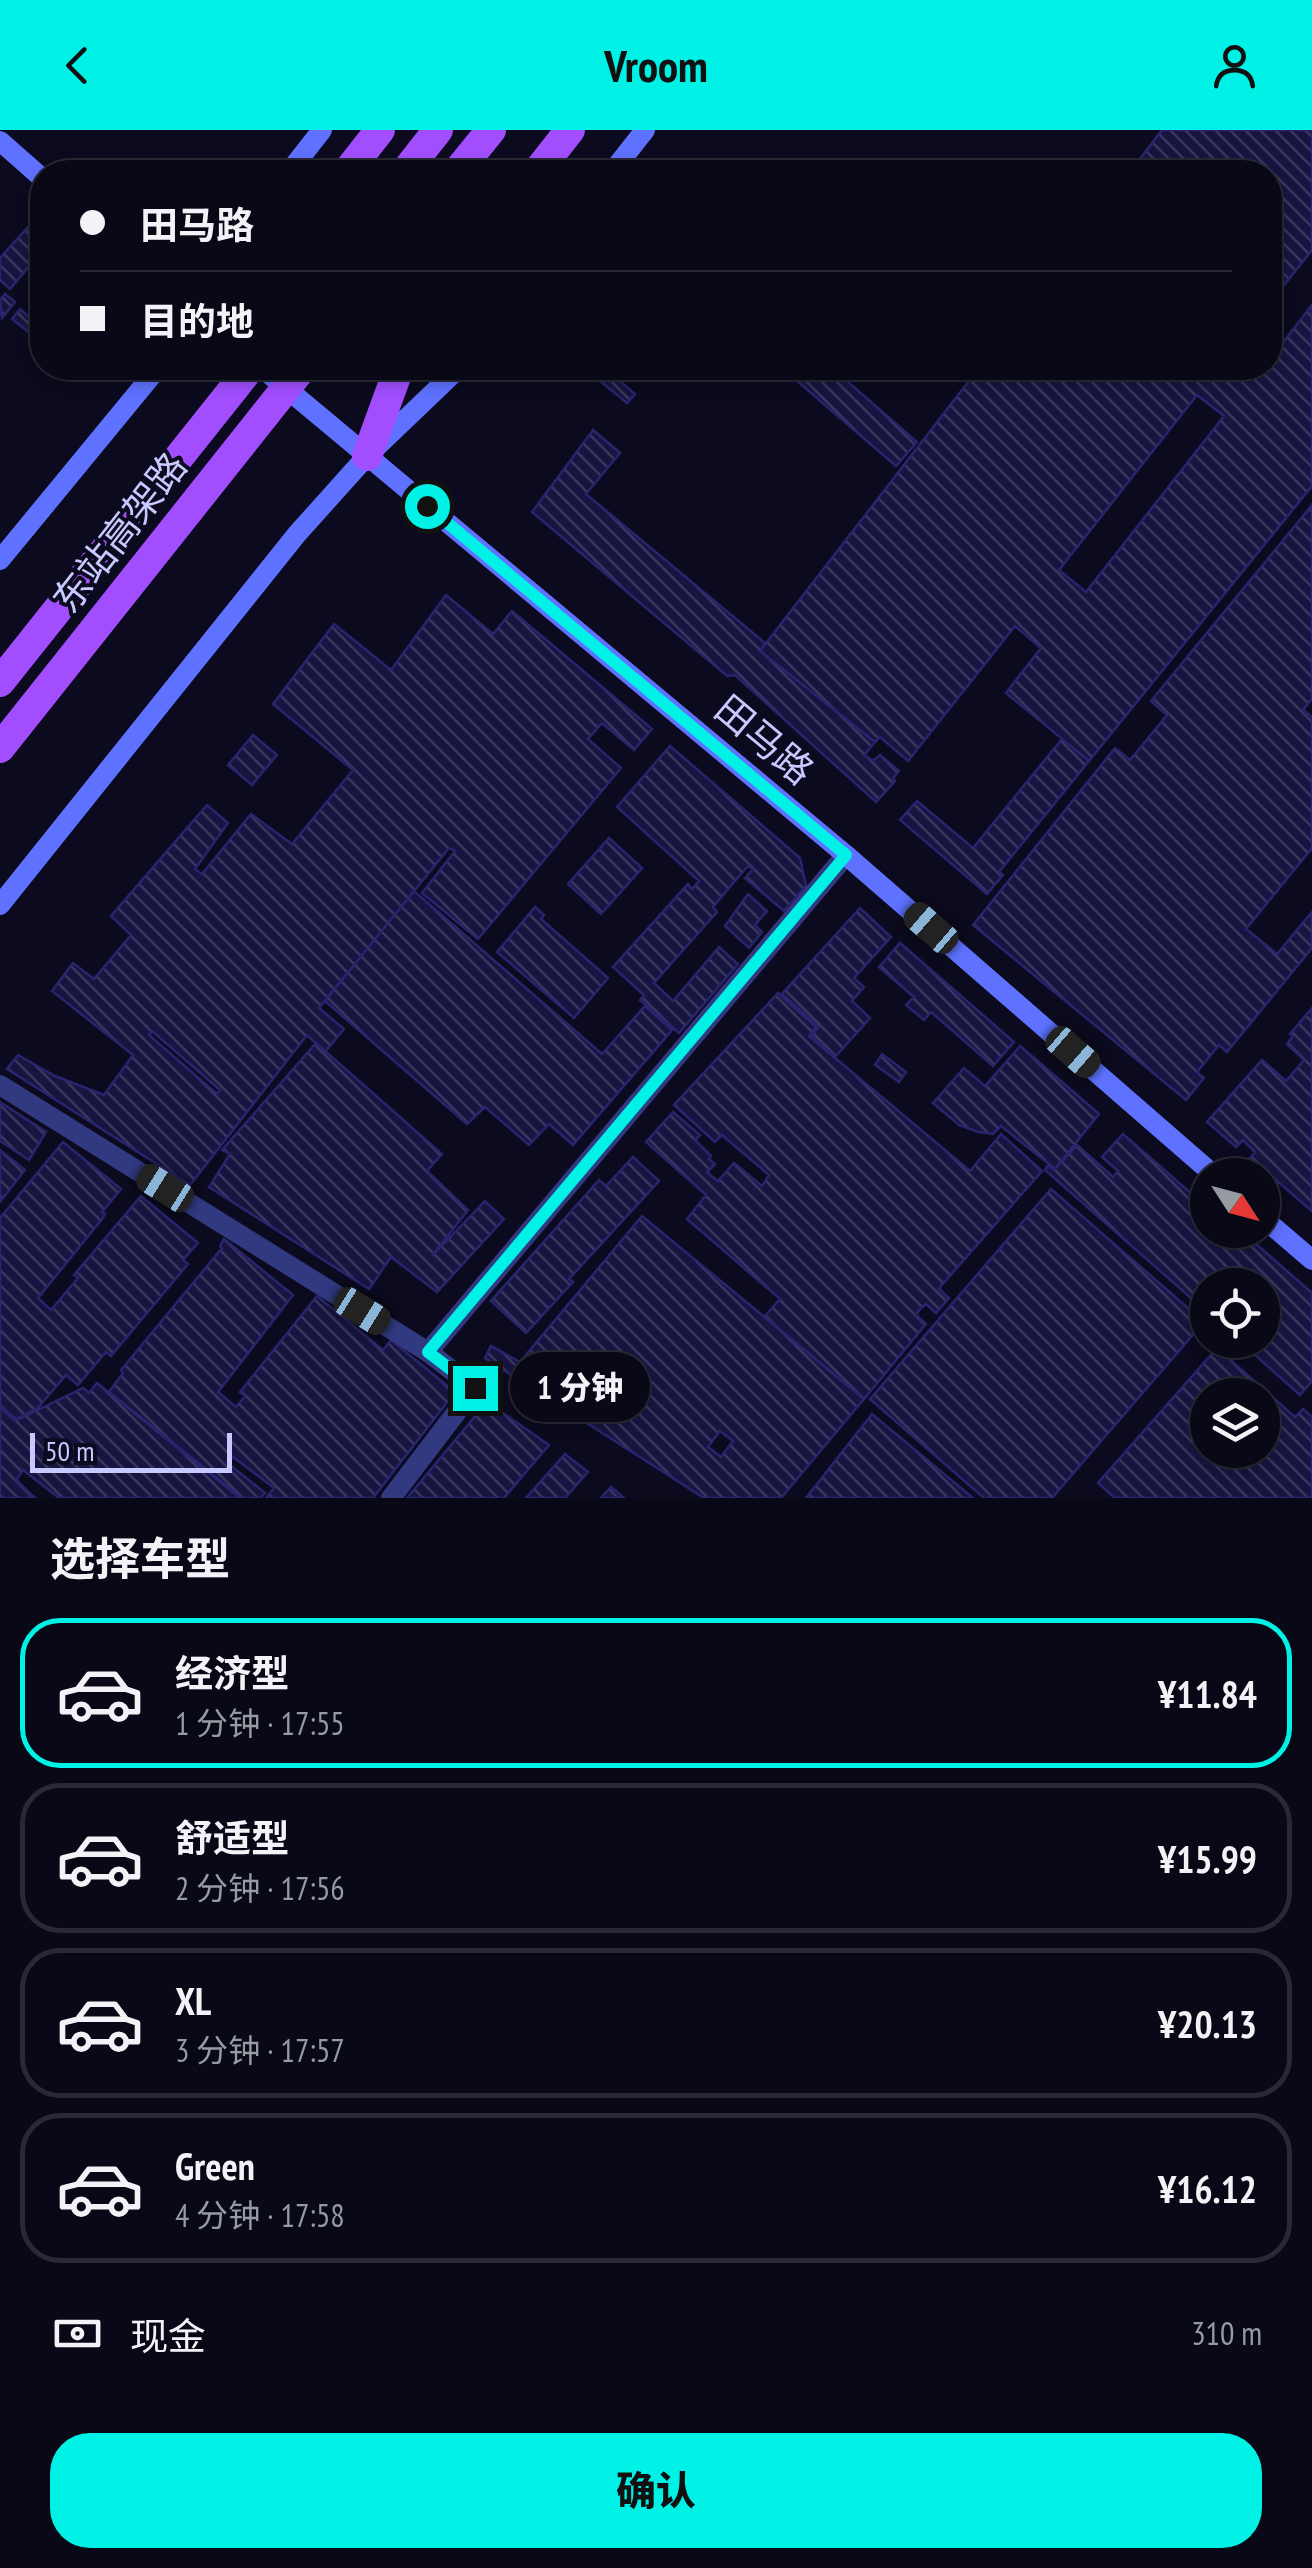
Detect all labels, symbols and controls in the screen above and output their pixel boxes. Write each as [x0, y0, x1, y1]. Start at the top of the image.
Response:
text: Vroom [604, 36, 708, 94]
icon: back [50, 38, 105, 93]
icon: person [1207, 38, 1262, 93]
text: 田马路 [140, 200, 254, 249]
text: 目的地 [140, 296, 254, 345]
street label: 东站高架路 [41, 442, 197, 622]
route start [405, 484, 450, 529]
street label: 田马路 [706, 683, 824, 794]
car [899, 897, 963, 959]
car [1041, 1021, 1105, 1083]
north arrow [1190, 1158, 1280, 1248]
map controls [1190, 1158, 1280, 1468]
car [132, 1159, 198, 1217]
button: locate [1190, 1268, 1280, 1358]
car [329, 1282, 395, 1340]
callout: 1 分钟 [510, 1353, 650, 1423]
route end [453, 1366, 498, 1411]
text: 1 分钟 [537, 1366, 623, 1408]
button: layers [1190, 1378, 1280, 1468]
scale bar [30, 1428, 232, 1472]
text: 50 m [45, 1432, 94, 1469]
text: 选择车型 [50, 1529, 230, 1587]
icon: car [55, 1648, 145, 1738]
text: 经济型 [175, 1648, 289, 1697]
text: ¥11.84 [1158, 1669, 1257, 1718]
text: 1 分钟 · 17:55 [175, 1702, 345, 1744]
icon: car [55, 1813, 145, 1903]
text: 舒适型 [175, 1813, 289, 1862]
text: ¥15.99 [1158, 1834, 1257, 1883]
text: 2 分钟 · 17:56 [175, 1867, 345, 1909]
text: XL [175, 1976, 211, 2025]
icon: car [55, 1978, 145, 2068]
text: ¥20.13 [1158, 1999, 1257, 2048]
text: 3 分钟 · 17:57 [175, 2029, 345, 2071]
text: Green [175, 2141, 255, 2190]
icon: car [55, 2143, 145, 2233]
text: ¥16.12 [1158, 2164, 1257, 2213]
text: 4 分钟 · 17:58 [175, 2194, 345, 2236]
icon: cash [50, 2306, 105, 2361]
text: 现金 [130, 2311, 206, 2360]
text: 310 m [1191, 2312, 1262, 2354]
button: 确认 [50, 2433, 1262, 2548]

